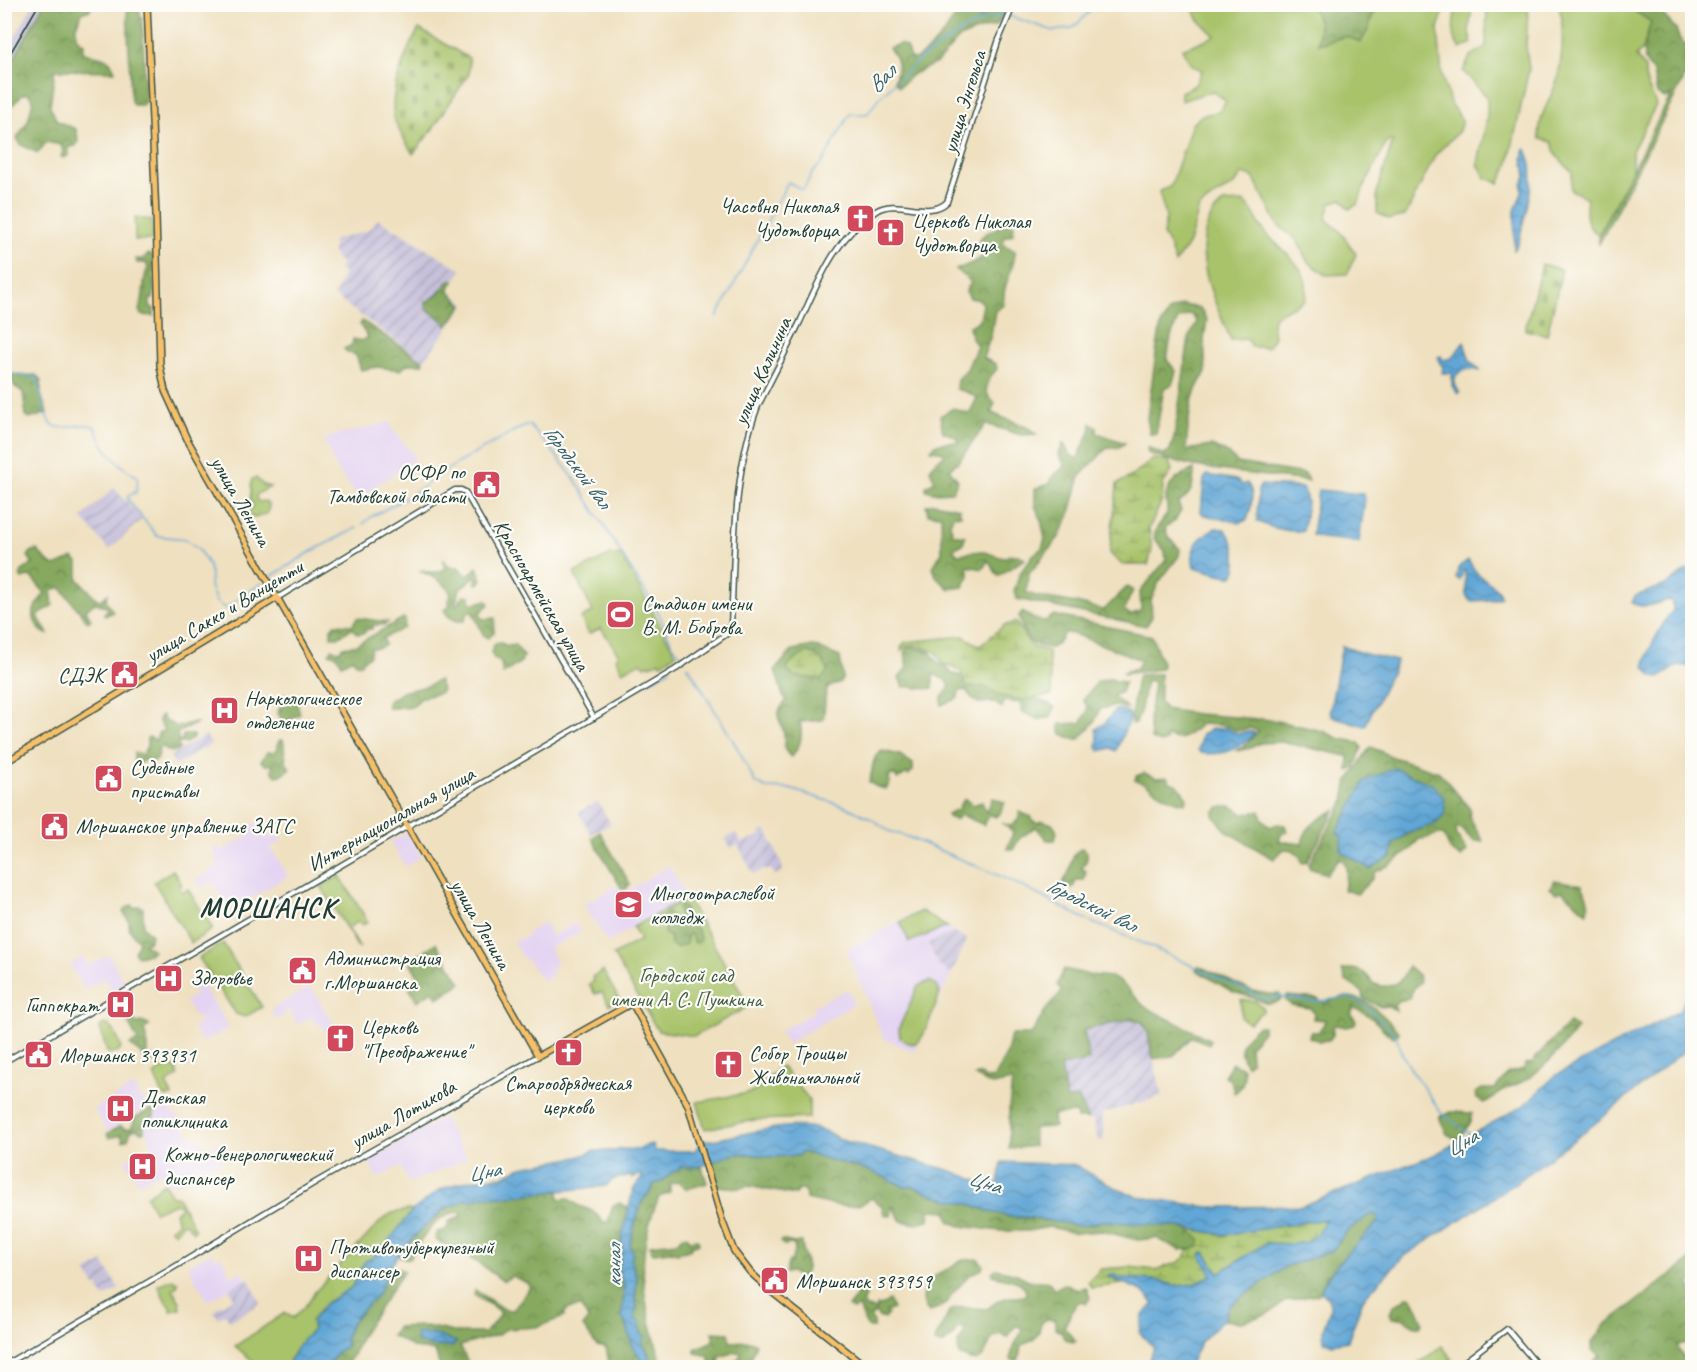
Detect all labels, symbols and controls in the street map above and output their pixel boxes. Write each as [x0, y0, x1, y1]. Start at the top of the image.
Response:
street label: улица Энгельса [936, 46, 992, 158]
water label: Вал [861, 56, 904, 99]
place label: Часовня Николая Чудотворца [720, 193, 841, 243]
church icon: Часовня Николая Чудотворца [844, 202, 876, 234]
place label: Церковь Николая Чудотворца [912, 208, 1032, 258]
church icon: Церковь Николая Чудотворца [875, 217, 907, 249]
street label: улица Калинина [726, 312, 798, 430]
water label: Городской вал [537, 419, 620, 517]
street label: улица Ленина [204, 450, 278, 553]
place label: ОСФР по Тамбовской области [327, 459, 468, 509]
public building icon: ОСФР по Тамбовской области [470, 468, 502, 500]
street label: Красноармейская улица [488, 515, 597, 677]
street label: улица Сакко и Ванцетти [139, 553, 309, 669]
place label: Стадион имени В. М. Боброва [642, 590, 754, 640]
sports icon: Стадион имени В. М. Боброва [605, 599, 637, 631]
public building icon: СДЭК [109, 659, 141, 691]
place label: СДЭК [58, 662, 109, 688]
place label: Наркологическое отделение [245, 685, 363, 735]
hospital icon: Наркологическое отделение [208, 694, 240, 726]
place label: Судебные приставы [130, 754, 200, 804]
street label: Интернациональная улица [303, 760, 481, 877]
public building icon: Судебные приставы [93, 763, 125, 795]
public building icon: Моршанское управление ЗАГС [39, 810, 71, 842]
place label: Моршанское управление ЗАГС [76, 813, 296, 839]
water label: Городской вал [1042, 871, 1144, 940]
street label: улица Ленина [444, 873, 518, 976]
place label: Многоотраслевой колледж [650, 880, 775, 930]
school or university icon: Многоотраслевой колледж [613, 889, 645, 921]
district label: МОРШАНСК [200, 891, 340, 925]
place label: Администрация г.Моршанска [324, 945, 441, 995]
public building icon: Администрация г.Моршанска [287, 954, 319, 986]
hospital icon: Здоровье [153, 962, 185, 994]
park label: Городской сад имени А. С. Пушкина [610, 962, 764, 1012]
place label: Здоровье [190, 965, 253, 991]
hospital icon: Гиппократ [104, 989, 136, 1021]
place label: Гиппократ [26, 992, 100, 1018]
place label: Церковь "Преображение" [361, 1014, 475, 1064]
church icon: Церковь "Преображение" [324, 1023, 356, 1055]
church icon: Старообрядческая церковь [552, 1036, 584, 1068]
public building icon: Моршанск 393931 [23, 1039, 55, 1071]
place label: Собор Троицы Живоначальной [749, 1040, 861, 1090]
place label: Моршанск 393931 [60, 1042, 197, 1068]
church icon: Собор Троицы Живоначальной [712, 1049, 744, 1081]
place label: Старообрядческая церковь [505, 1070, 633, 1120]
street label: улица Лотикова [344, 1073, 462, 1156]
place label: Детская поликлиника [141, 1084, 228, 1134]
hospital icon: Детская поликлиника [104, 1093, 136, 1125]
water label: Цна [1440, 1121, 1485, 1163]
place label: Кожно-венерологический диспансер [164, 1141, 334, 1191]
hospital icon: Кожно-венерологический диспансер [127, 1150, 159, 1182]
water label: Цна [465, 1155, 505, 1189]
water label: Цна [965, 1164, 1007, 1201]
place label: Противотуберкулезный диспансер [329, 1234, 495, 1284]
water label: канал [600, 1241, 628, 1287]
hospital icon: Противотуберкулезный диспансер [292, 1243, 324, 1275]
public building icon: Моршанск 393959 [759, 1265, 791, 1297]
place label: Моршанск 393959 [796, 1268, 933, 1294]

